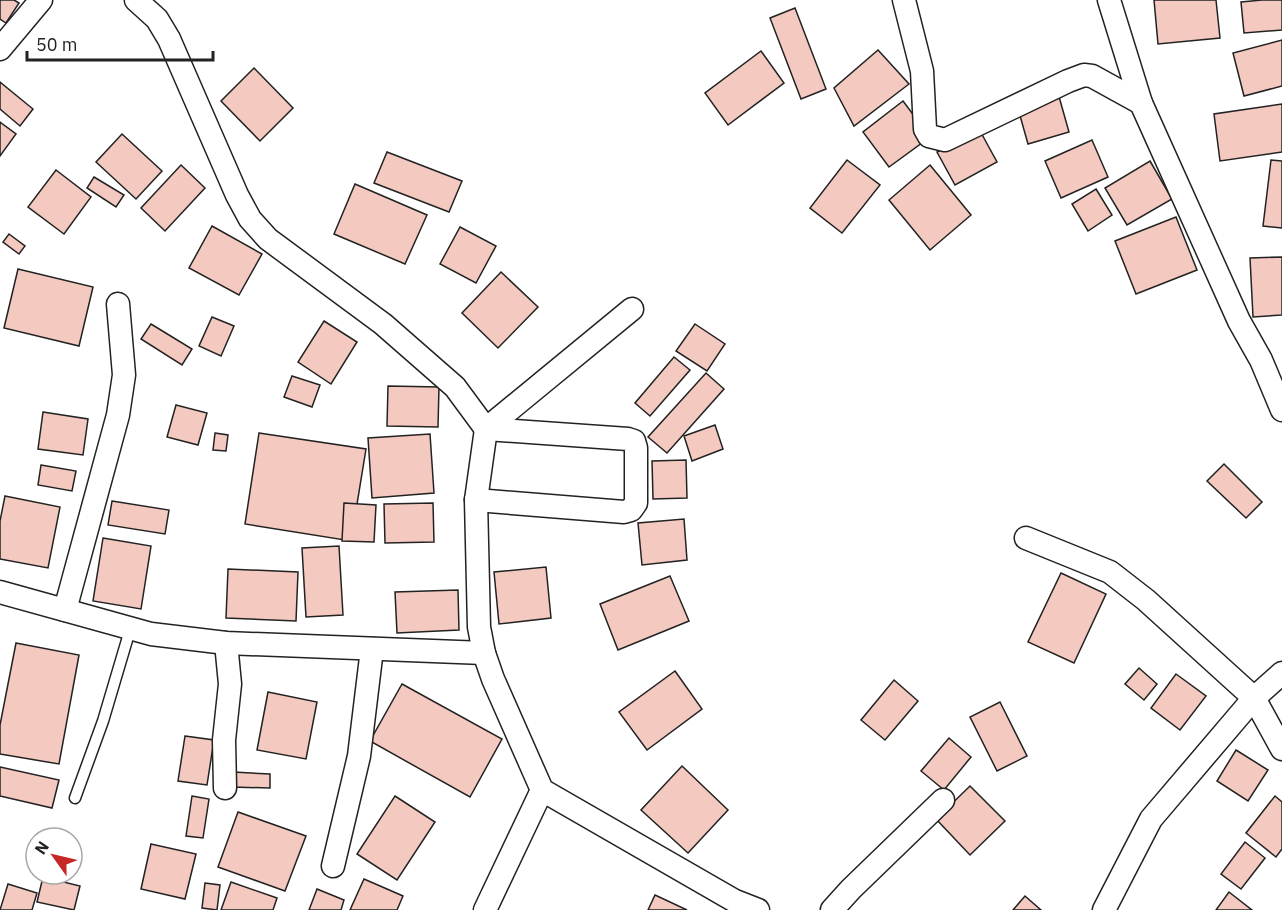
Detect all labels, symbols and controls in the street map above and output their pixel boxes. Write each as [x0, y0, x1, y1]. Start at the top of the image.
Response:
scale bar [27, 24, 213, 62]
text: 50 m [36, 33, 78, 56]
north arrow [24, 826, 84, 886]
text: N [30, 837, 53, 858]

